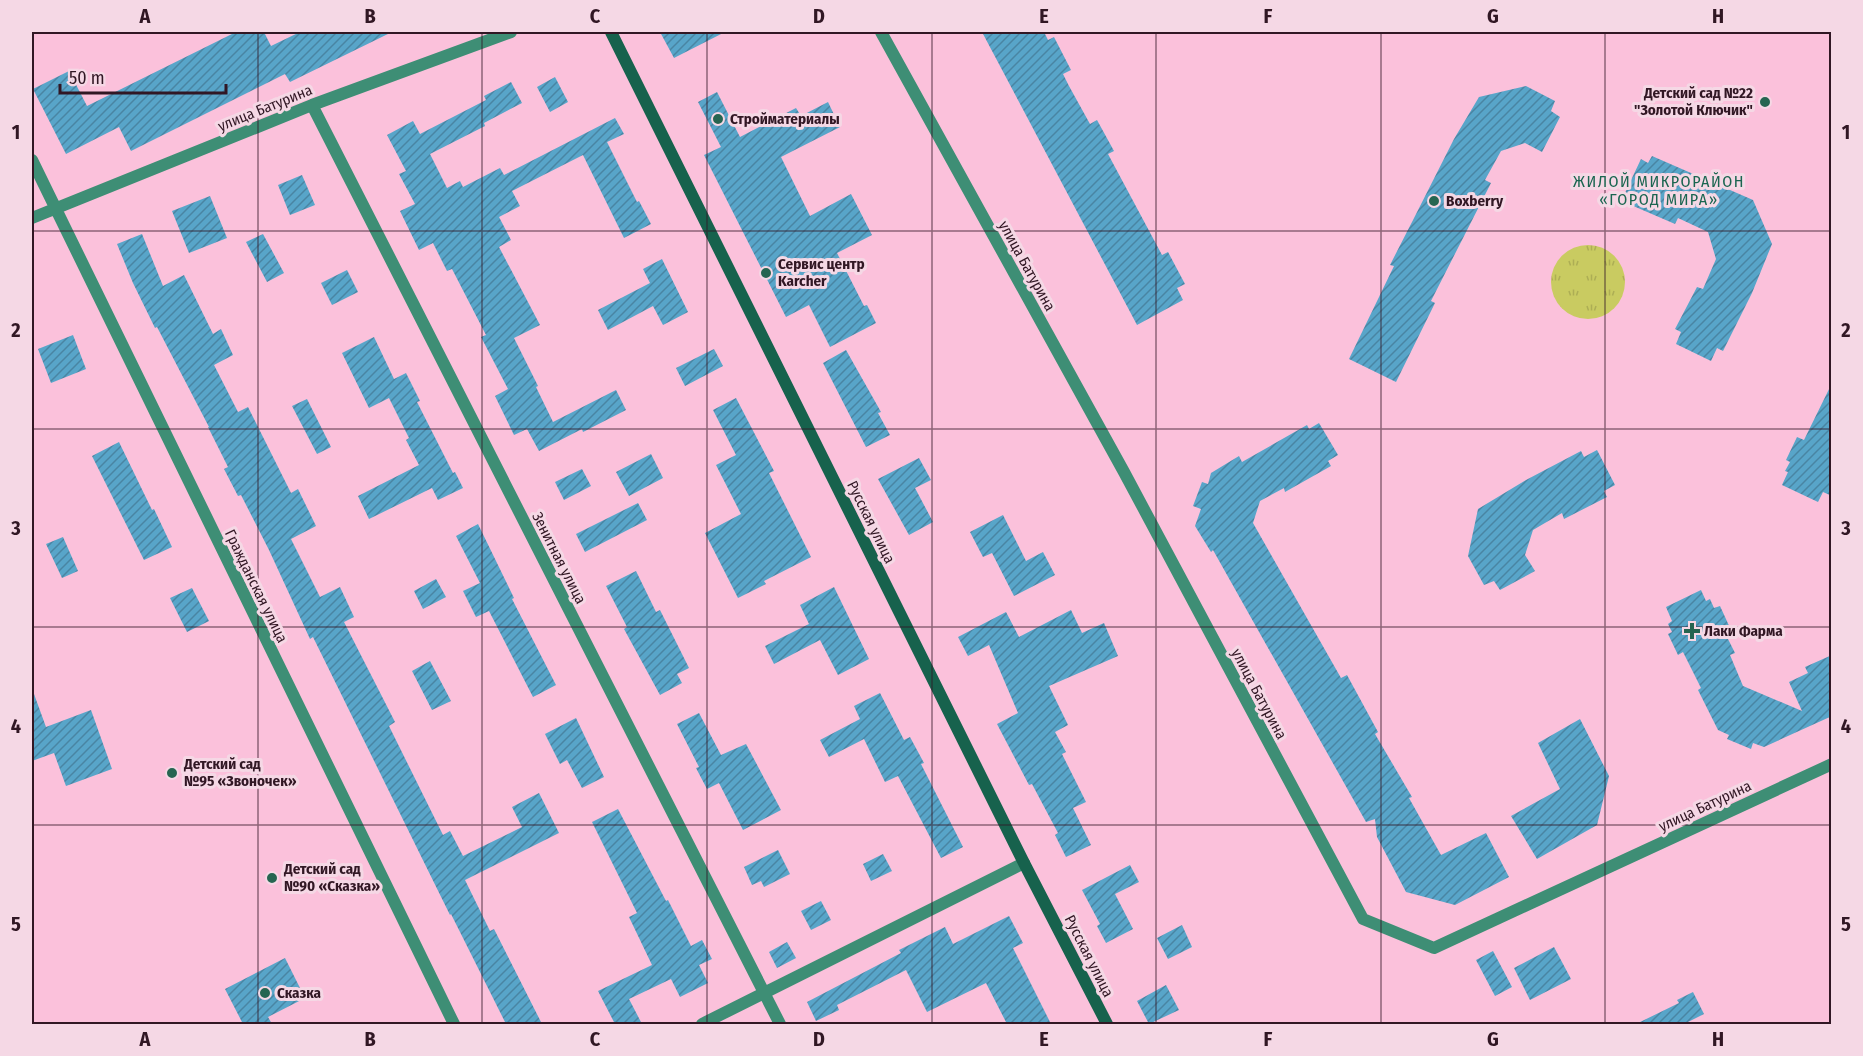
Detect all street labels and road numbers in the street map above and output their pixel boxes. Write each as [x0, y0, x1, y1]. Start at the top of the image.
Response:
street label: улица Батурина [215, 81, 315, 135]
street label: улица Батурина [995, 218, 1059, 314]
street label: Русская улица [843, 478, 899, 566]
street label: Зенитная улица [528, 509, 590, 607]
street label: Гражданская улица [221, 526, 291, 646]
street label: улица Батурина [1228, 646, 1290, 742]
street label: улица Батурина [1656, 777, 1754, 835]
street label: Русская улица [1061, 912, 1117, 1000]

